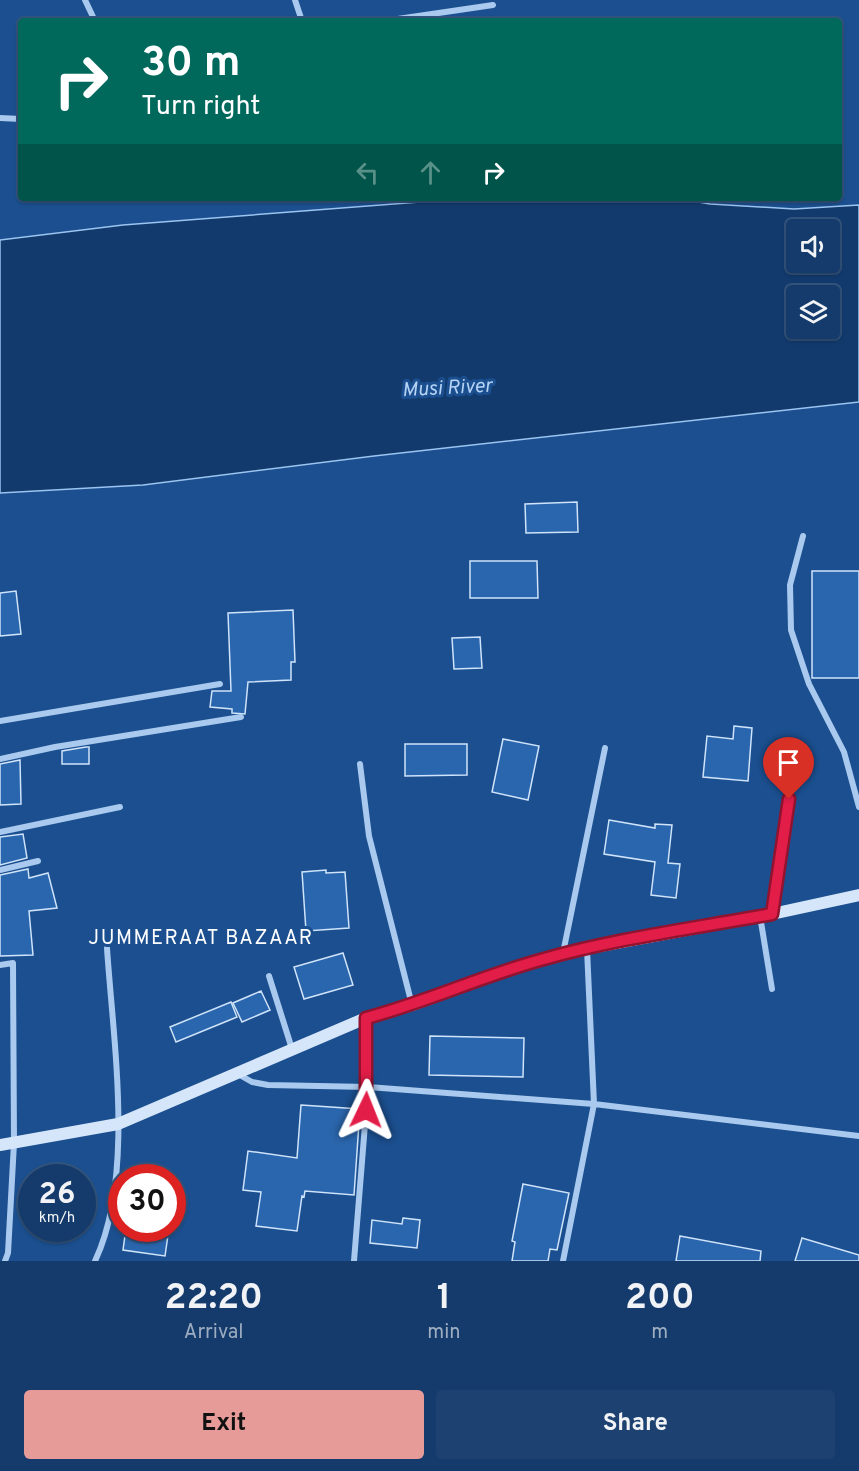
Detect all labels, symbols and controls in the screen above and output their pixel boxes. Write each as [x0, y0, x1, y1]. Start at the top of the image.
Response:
text: 30 m [141, 38, 240, 91]
icon: right [42, 42, 120, 120]
text: Turn right [141, 90, 260, 124]
icon: left [351, 156, 384, 189]
icon: ahead [414, 156, 447, 189]
icon: right [477, 156, 510, 189]
map controls [786, 219, 840, 339]
button: sound [786, 219, 840, 273]
button: layers [786, 285, 840, 339]
water label: Musi River [401, 374, 494, 404]
pin [763, 737, 814, 799]
icon: arrive [772, 746, 805, 779]
district label: JUMMERAAT BAZAAR [88, 926, 314, 952]
position arrow [334, 1078, 398, 1142]
speed limit sign: 30 [108, 1164, 186, 1242]
text: 26 [39, 1177, 75, 1214]
text: km/h [39, 1209, 75, 1228]
text: 22:20 [164, 1276, 263, 1322]
text: 1 [437, 1276, 451, 1322]
text: 200 [625, 1276, 695, 1322]
text: Arrival [184, 1320, 243, 1346]
text: min [427, 1320, 461, 1346]
text: m [651, 1320, 668, 1346]
button: Exit [24, 1390, 424, 1459]
button: Share [436, 1390, 835, 1459]

